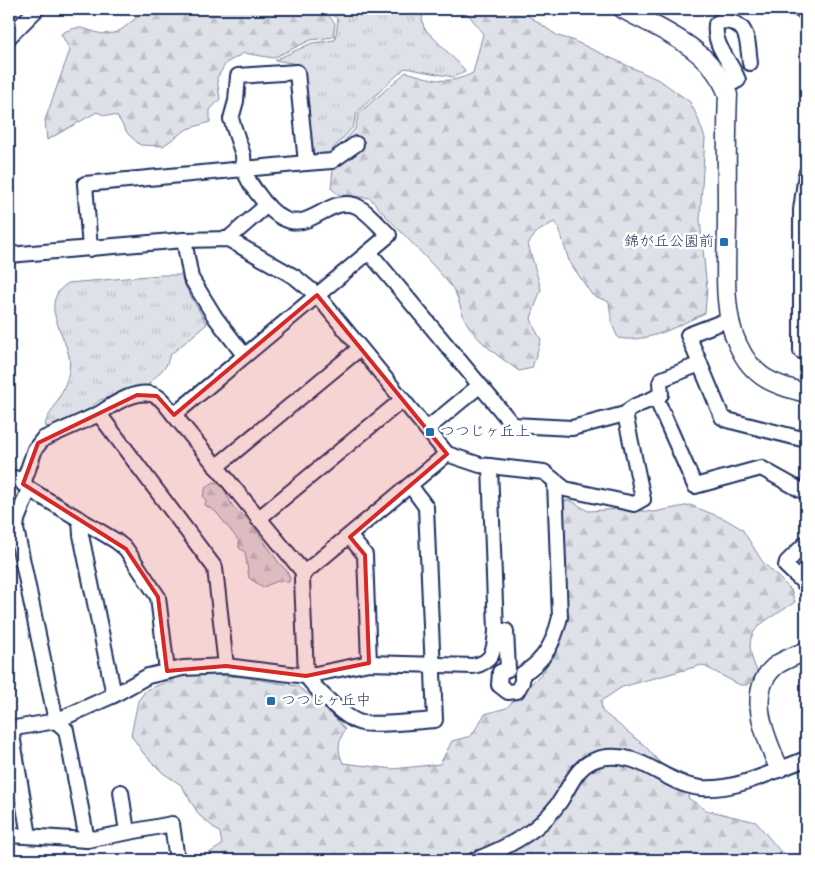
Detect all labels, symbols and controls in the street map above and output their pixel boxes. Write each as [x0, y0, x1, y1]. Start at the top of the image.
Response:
place label: 錦が丘公園前 [624, 232, 714, 252]
marker: 錦が丘公園前 [718, 236, 730, 248]
place label: つつじヶ丘上 [440, 422, 530, 442]
marker: つつじヶ丘上 [424, 426, 436, 438]
place label: つつじヶ丘中 [281, 691, 371, 711]
marker: つつじヶ丘中 [265, 695, 277, 707]

